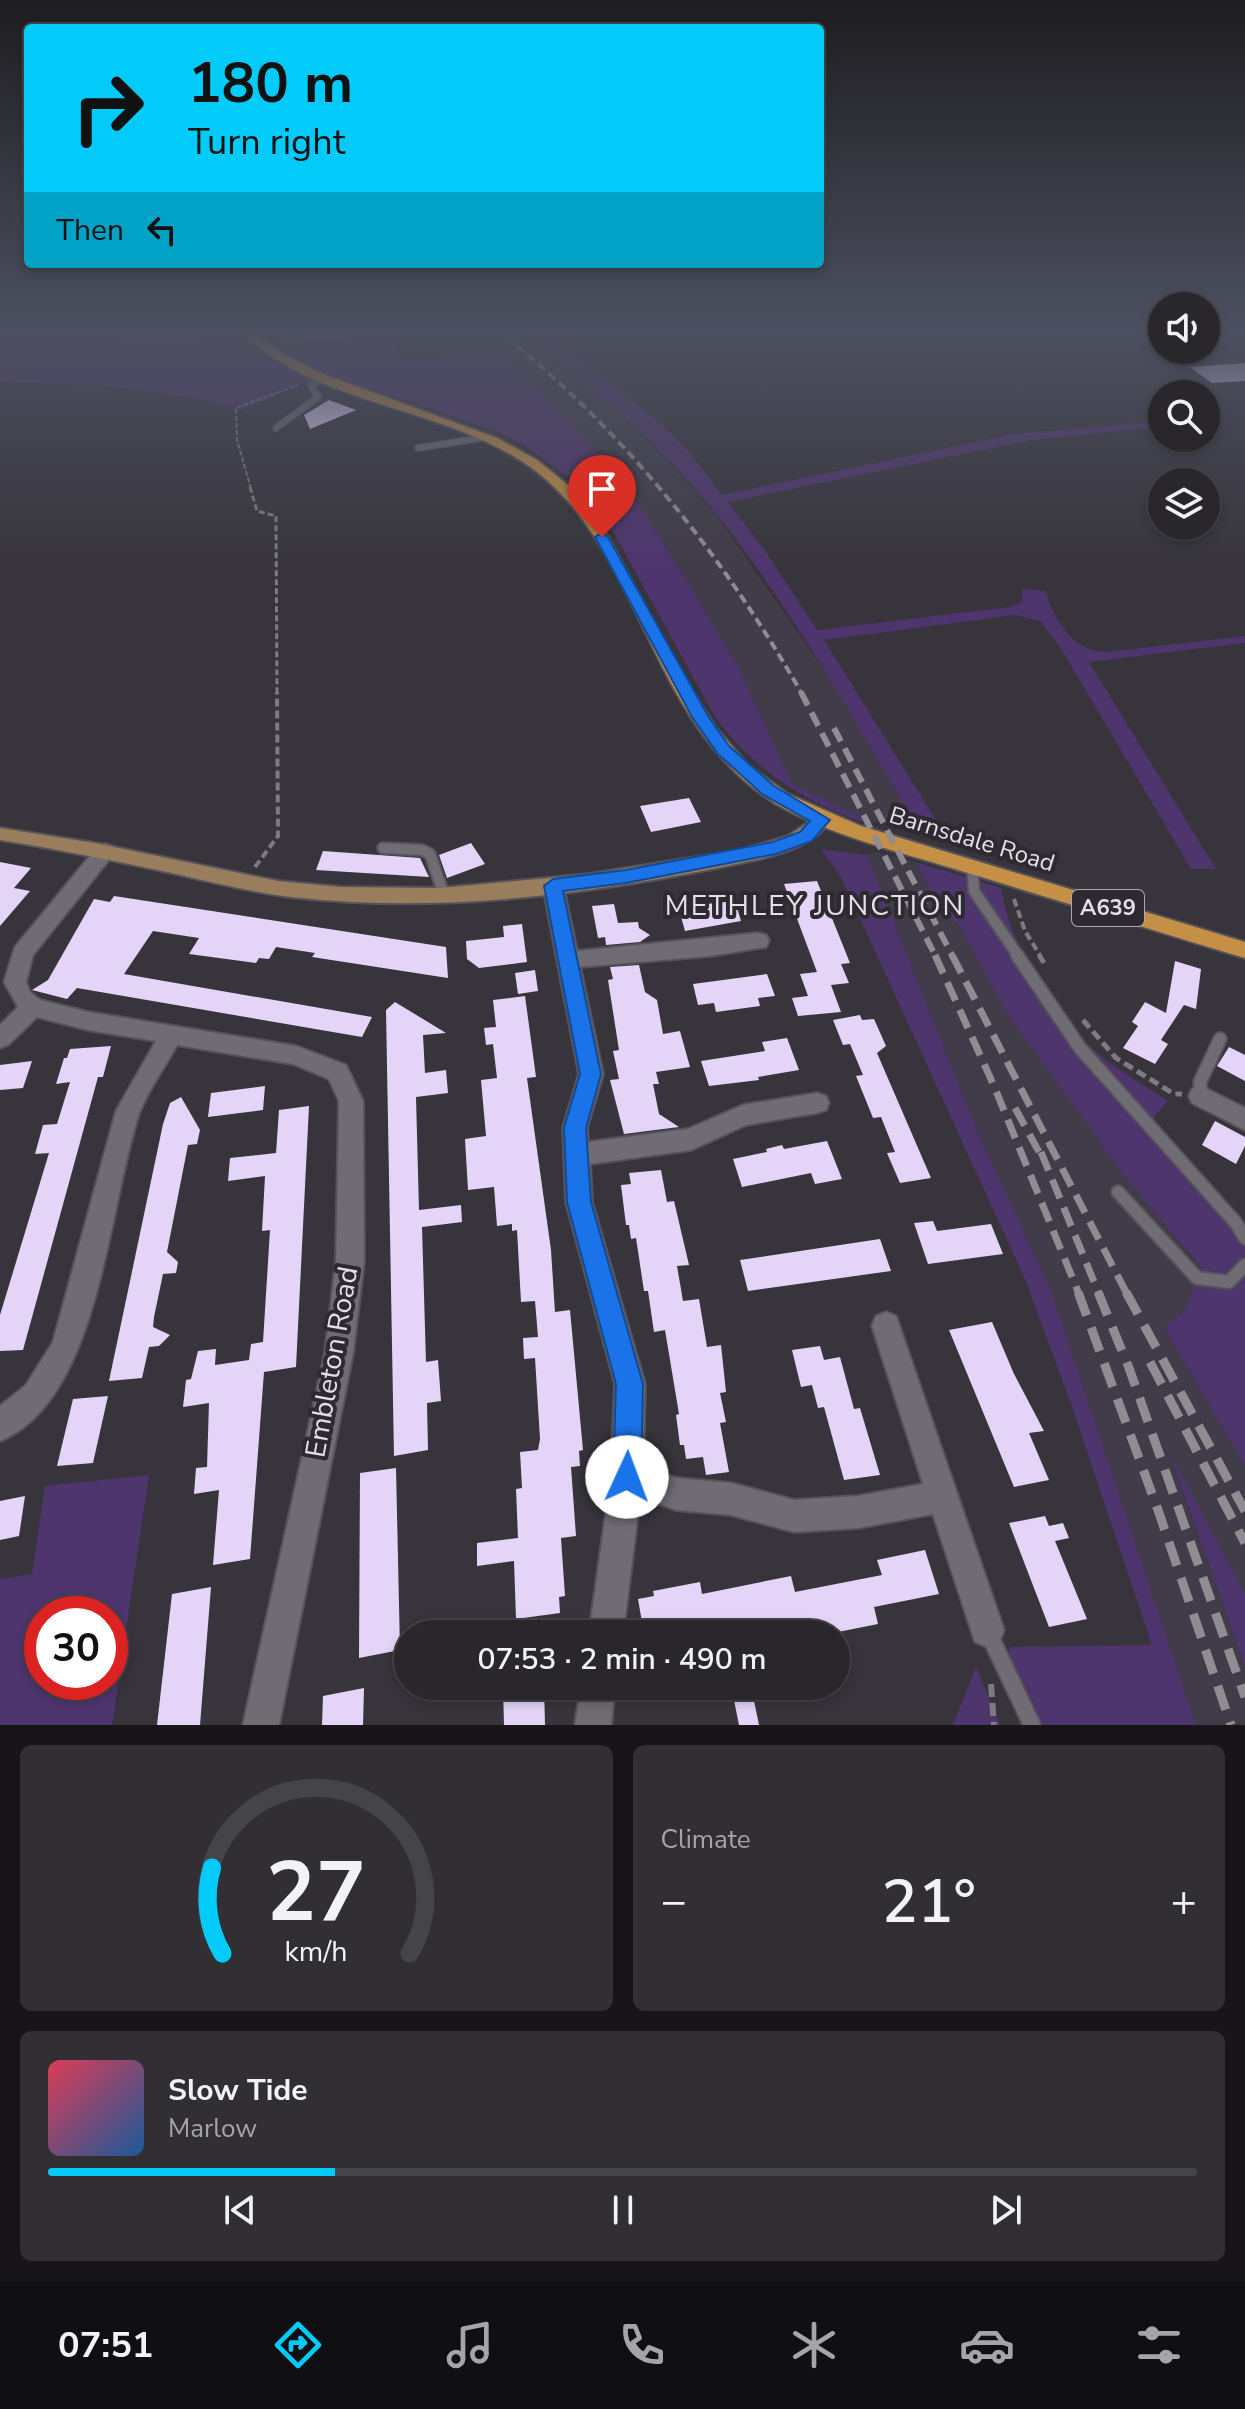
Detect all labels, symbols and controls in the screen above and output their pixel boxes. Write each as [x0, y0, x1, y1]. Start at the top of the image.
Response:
text: 180 m [188, 45, 353, 122]
icon: right [56, 56, 160, 160]
text: Turn right [188, 118, 345, 167]
icon: left [140, 208, 184, 252]
text: Then [56, 210, 124, 251]
map controls [1148, 292, 1220, 540]
button: sound [1148, 292, 1220, 364]
button: search [1148, 380, 1220, 452]
pin [568, 455, 636, 537]
icon: arrive [580, 467, 624, 511]
button: layers [1148, 468, 1220, 540]
street label: Barnsdale Road [885, 799, 1059, 879]
district label: METHLEY JUNCTION [665, 887, 965, 925]
road number: A639 [1072, 890, 1144, 926]
street label: Embleton Road [297, 1264, 367, 1460]
position arrow [585, 1435, 669, 1519]
speed limit sign: 30 [24, 1596, 128, 1700]
text: 07:53 · 2 min · 490 m [477, 1639, 767, 1680]
text: Climate [661, 1822, 751, 1857]
text: 27 [266, 1836, 366, 1949]
text: 21° [882, 1861, 976, 1943]
text: − [661, 1872, 687, 1932]
text: + [1171, 1872, 1197, 1932]
text: km/h [285, 1932, 348, 1971]
text: Slow Tide [168, 2070, 308, 2111]
text: Marlow [168, 2111, 257, 2146]
icon: previous [218, 2188, 262, 2232]
icon: pause [601, 2188, 645, 2232]
icon: next [984, 2188, 1028, 2232]
icon: directions [270, 2317, 326, 2373]
icon: music [442, 2317, 498, 2373]
icon: phone [614, 2317, 670, 2373]
icon: climate [786, 2317, 842, 2373]
icon: car [959, 2317, 1015, 2373]
icon: filters [1131, 2317, 1187, 2373]
text: 07:51 [58, 2321, 153, 2370]

